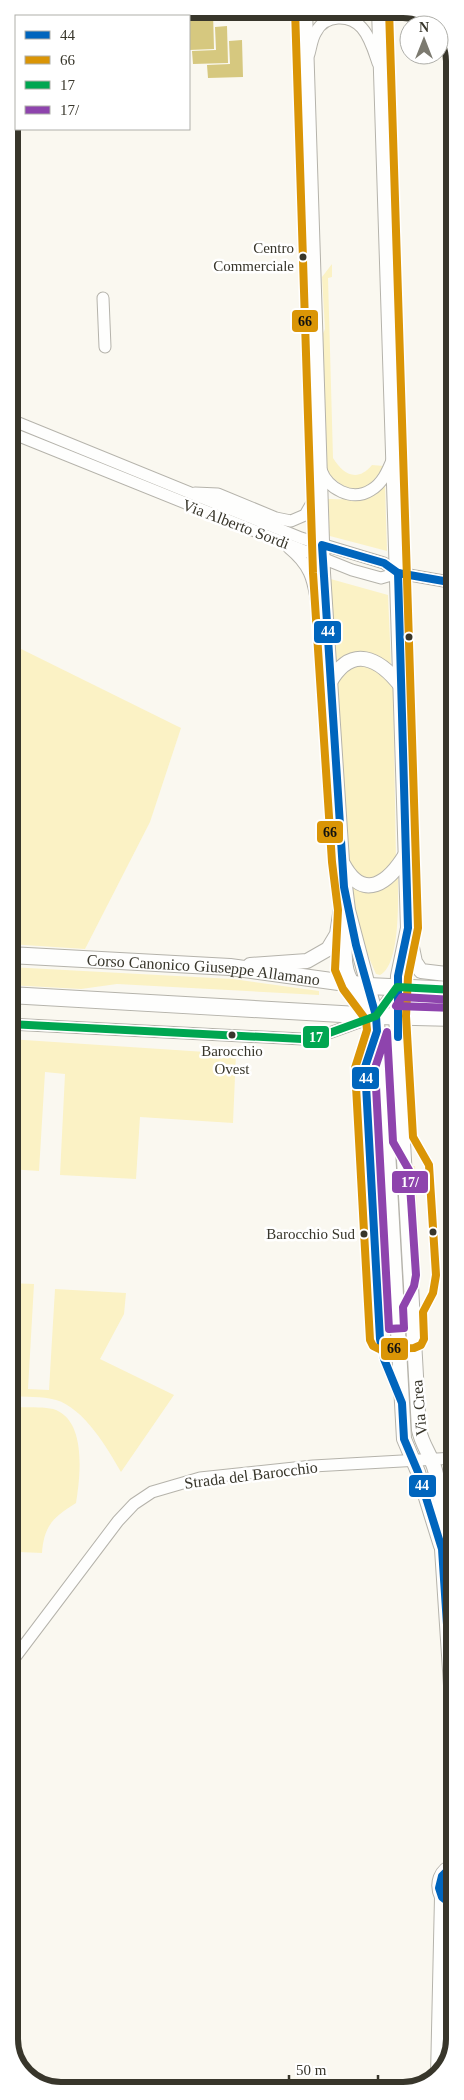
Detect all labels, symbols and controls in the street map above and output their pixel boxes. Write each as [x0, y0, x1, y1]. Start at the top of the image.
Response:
legend [15, 15, 190, 130]
north arrow [399, 15, 449, 65]
text: N [419, 20, 429, 35]
text: 44 [60, 27, 76, 43]
text: 66 [60, 52, 76, 68]
text: 17 [60, 77, 76, 93]
text: 17/ [60, 102, 80, 118]
place label: Centro Commerciale [213, 240, 294, 274]
marker: Centro Commerciale [298, 252, 308, 262]
line badge: 66 [291, 309, 319, 333]
text: 66 [298, 314, 312, 329]
street label: Via Alberto Sordi [180, 496, 292, 552]
line badge: 44 [313, 620, 342, 644]
text: 44 [321, 624, 335, 639]
unlabelled marker [404, 632, 414, 642]
line badge: 66 [316, 820, 344, 844]
text: 66 [323, 825, 337, 840]
street label: Corso Canonico Giuseppe Allamano [86, 951, 321, 988]
line badge: 17 [302, 1025, 330, 1049]
marker: Barocchio Ovest [227, 1030, 237, 1040]
text: 17 [309, 1030, 323, 1045]
place label: Barocchio Ovest [201, 1043, 263, 1077]
line badge: 44 [351, 1066, 380, 1090]
text: 44 [359, 1071, 373, 1086]
line badge: 17/ [391, 1170, 429, 1194]
text: 17/ [401, 1175, 420, 1190]
place label: Barocchio Sud [266, 1226, 355, 1242]
unlabelled marker [428, 1227, 438, 1237]
marker: Barocchio Sud [359, 1229, 369, 1239]
line badge: 66 [380, 1337, 409, 1361]
text: 66 [387, 1341, 401, 1356]
street label: Via Crea [408, 1379, 430, 1437]
street label: Strada del Barocchio [183, 1458, 319, 1492]
line badge: 44 [408, 1474, 437, 1498]
text: 44 [415, 1478, 429, 1493]
scale bar [289, 2052, 378, 2084]
text: 50 m [296, 2062, 327, 2078]

